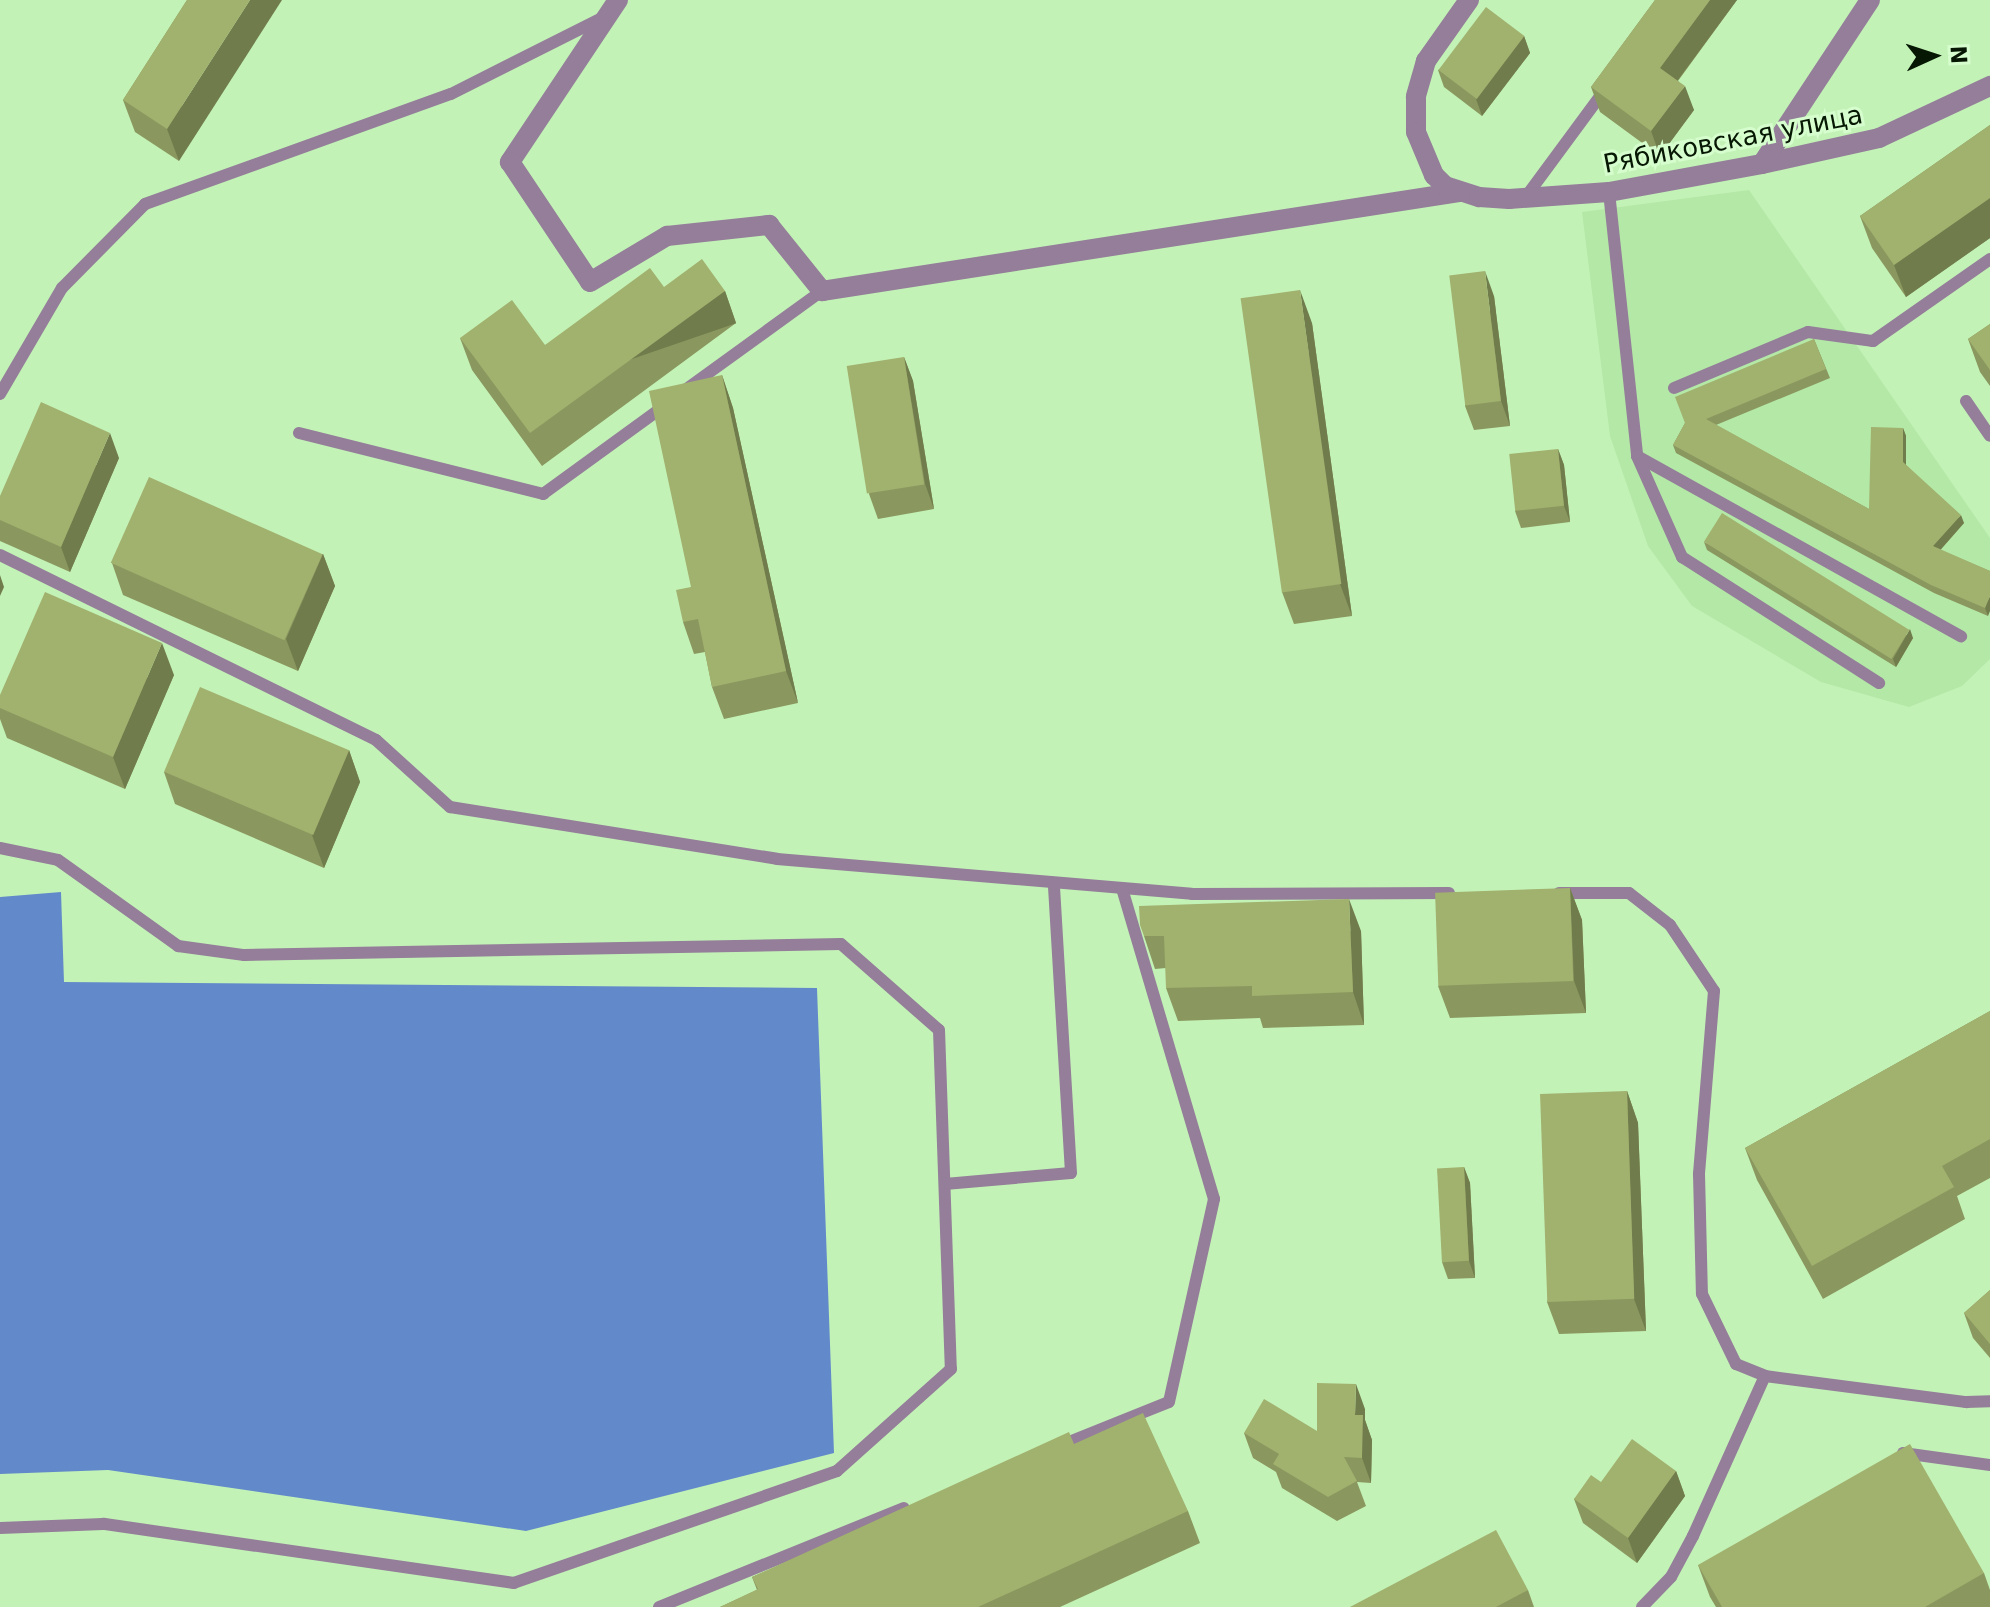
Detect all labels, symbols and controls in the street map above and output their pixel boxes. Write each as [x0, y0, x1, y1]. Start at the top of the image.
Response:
north arrow [1894, 16, 1974, 96]
text: N [1946, 45, 1971, 65]
street label: Рябиковская улица [1601, 100, 1865, 180]

